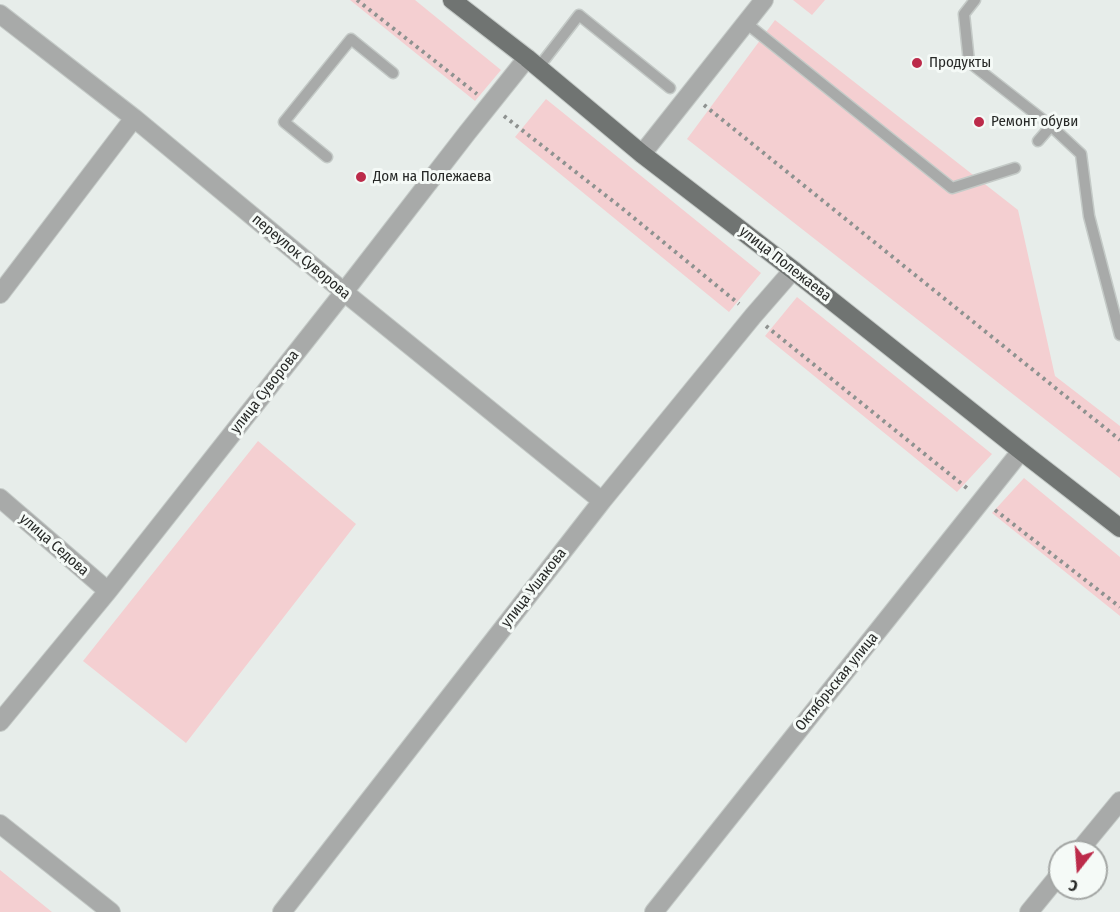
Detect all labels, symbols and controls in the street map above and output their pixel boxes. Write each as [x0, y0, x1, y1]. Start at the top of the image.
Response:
place label: Продукты [929, 54, 991, 72]
marker: Продукты [910, 56, 924, 70]
place label: Ремонт обуви [991, 113, 1078, 131]
marker: Ремонт обуви [972, 115, 986, 129]
place label: Дом на Полежаева [373, 168, 491, 186]
marker: Дом на Полежаева [354, 170, 368, 184]
street label: переулок Суворова [248, 211, 354, 303]
street label: улица Полежаева [735, 223, 835, 305]
street label: улица Суворова [227, 347, 303, 437]
street label: улица Седова [16, 510, 92, 580]
street label: улица Ушакова [497, 545, 571, 631]
street label: Октябрьская улица [792, 629, 882, 735]
north arrow [1048, 840, 1108, 900]
text: С [1066, 875, 1080, 896]

